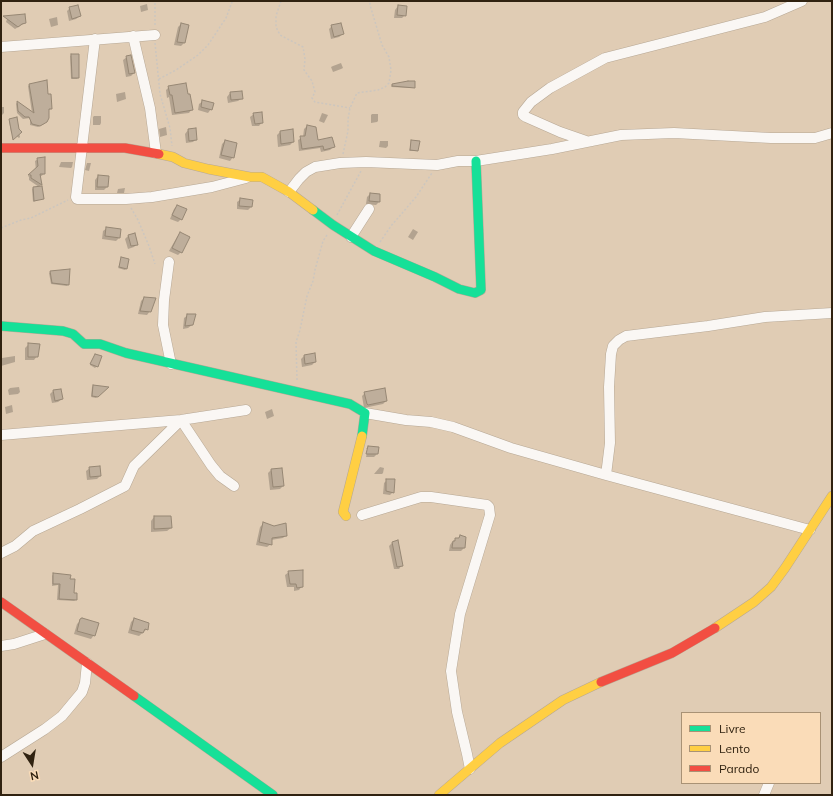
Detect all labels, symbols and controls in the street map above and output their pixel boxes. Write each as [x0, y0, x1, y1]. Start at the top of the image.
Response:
legend [681, 712, 821, 784]
text: Livre [719, 721, 746, 736]
text: Lento [719, 741, 750, 756]
north arrow [12, 744, 52, 784]
text: Parado [719, 761, 759, 776]
text: N [29, 768, 40, 783]

